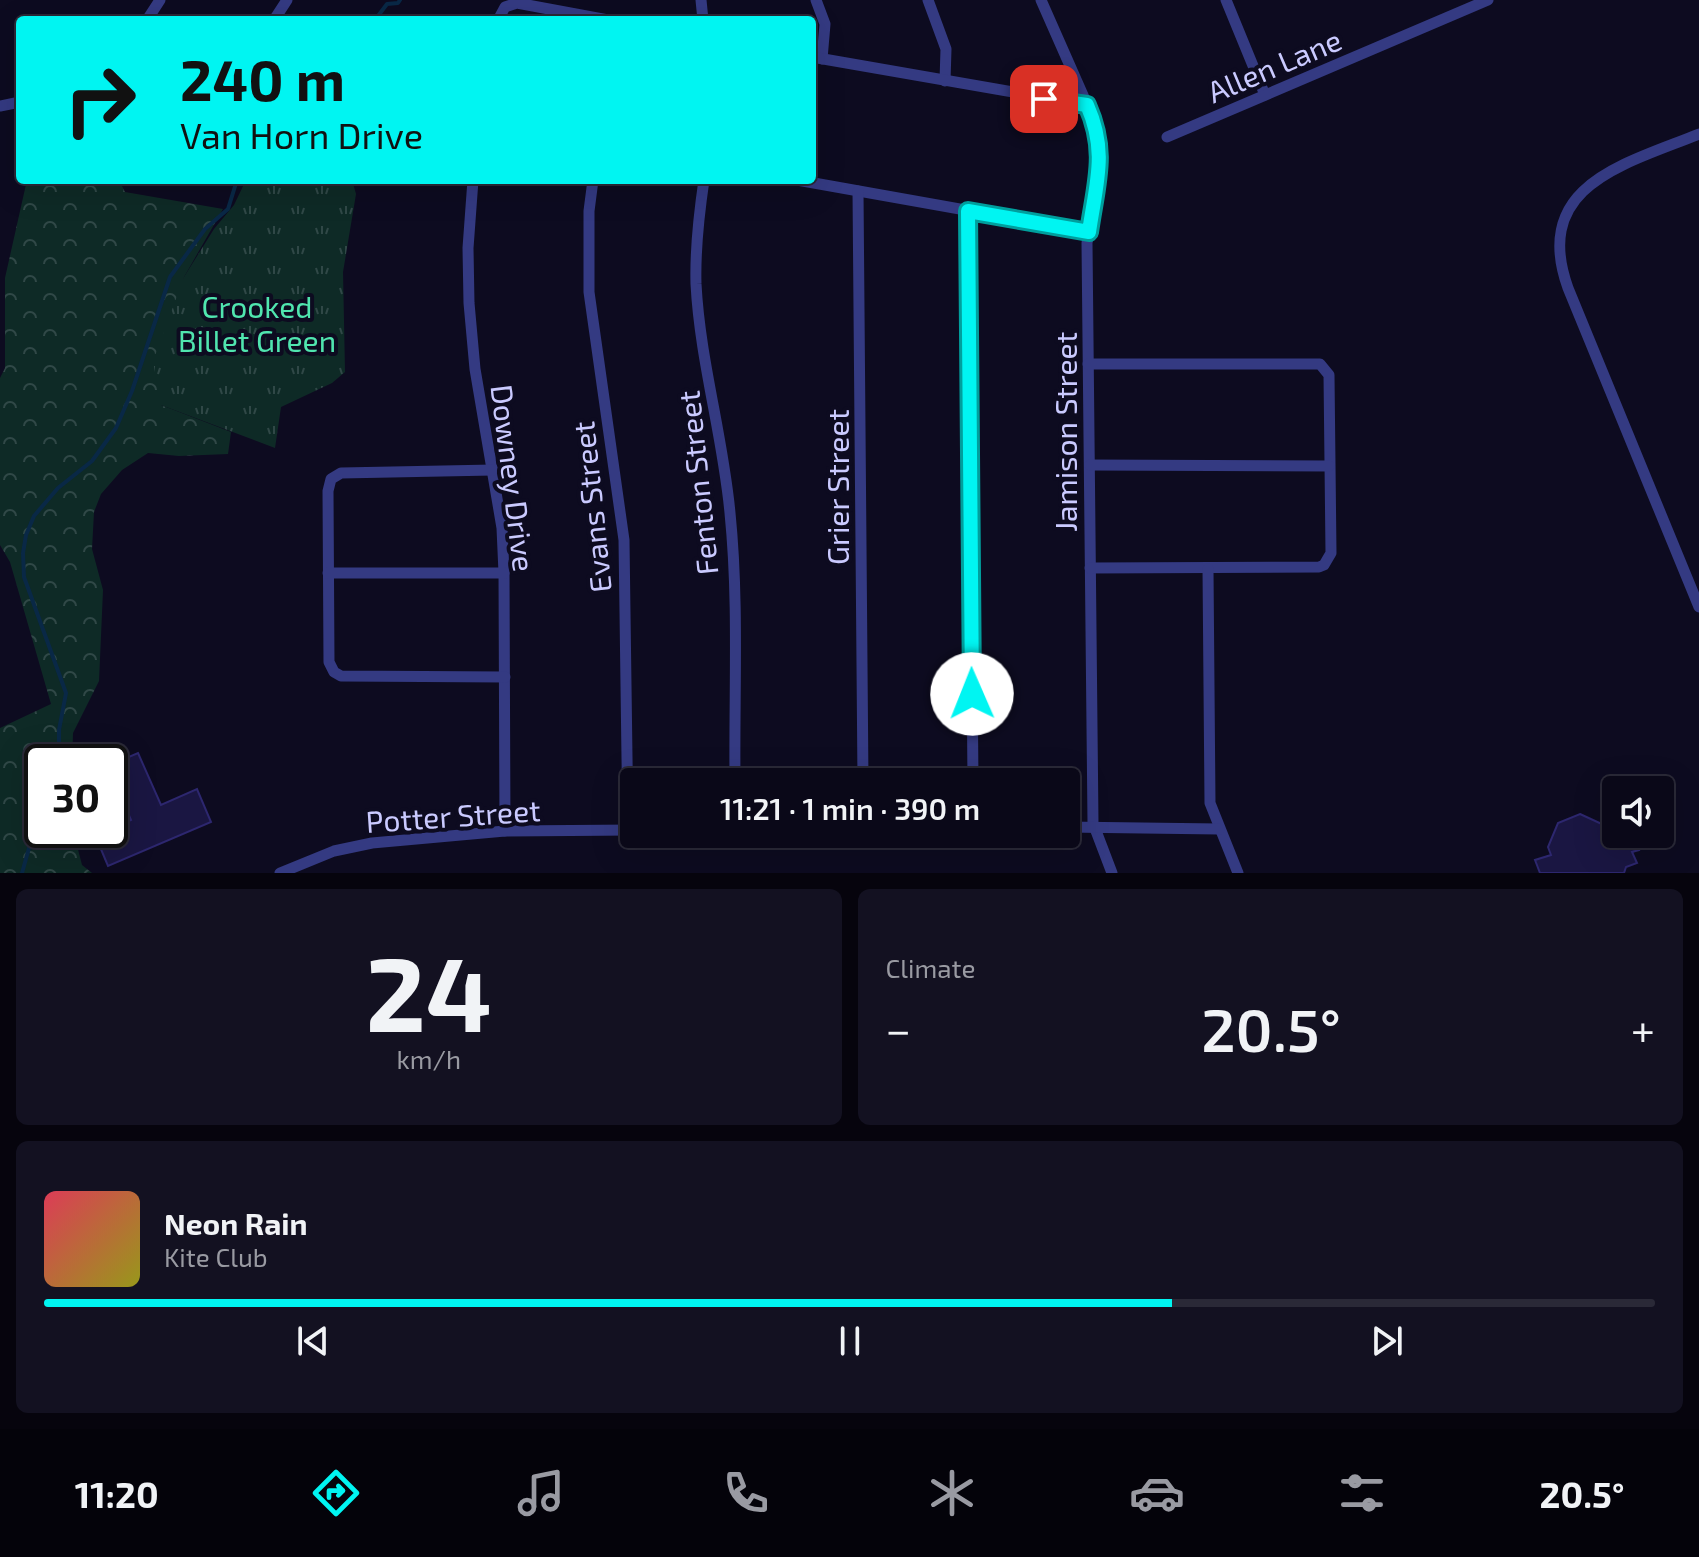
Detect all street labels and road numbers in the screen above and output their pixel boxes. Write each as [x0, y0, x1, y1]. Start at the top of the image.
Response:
street label: Allen Lane [1202, 21, 1346, 109]
street label: Jamison Street [1047, 332, 1083, 532]
street label: Downey Drive [485, 382, 543, 574]
street label: Fenton Street [669, 389, 725, 577]
street label: Grier Street [819, 409, 855, 565]
street label: Evans Street [564, 420, 618, 594]
street label: Potter Street [364, 791, 542, 839]

